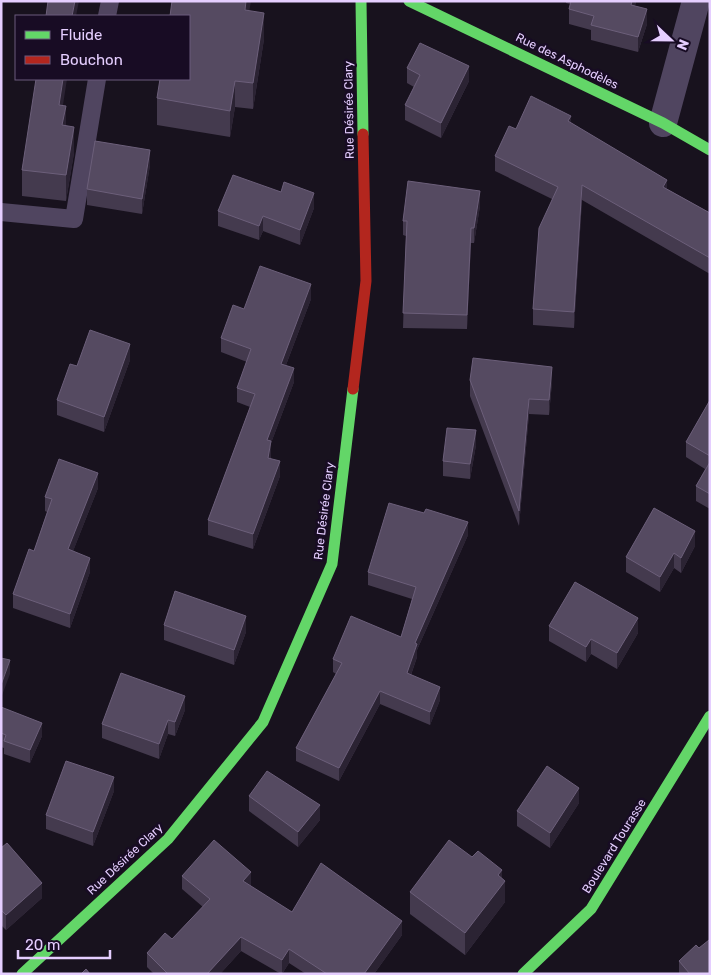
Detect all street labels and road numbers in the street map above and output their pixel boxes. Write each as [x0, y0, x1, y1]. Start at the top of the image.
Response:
street label: Rue des Asphodèles [513, 30, 621, 92]
street label: Rue Désirée Clary [341, 60, 357, 159]
street label: Rue Désirée Clary [311, 461, 337, 561]
street label: Boulevard Tourasse [579, 796, 649, 896]
street label: Rue Désirée Clary [84, 820, 166, 898]

